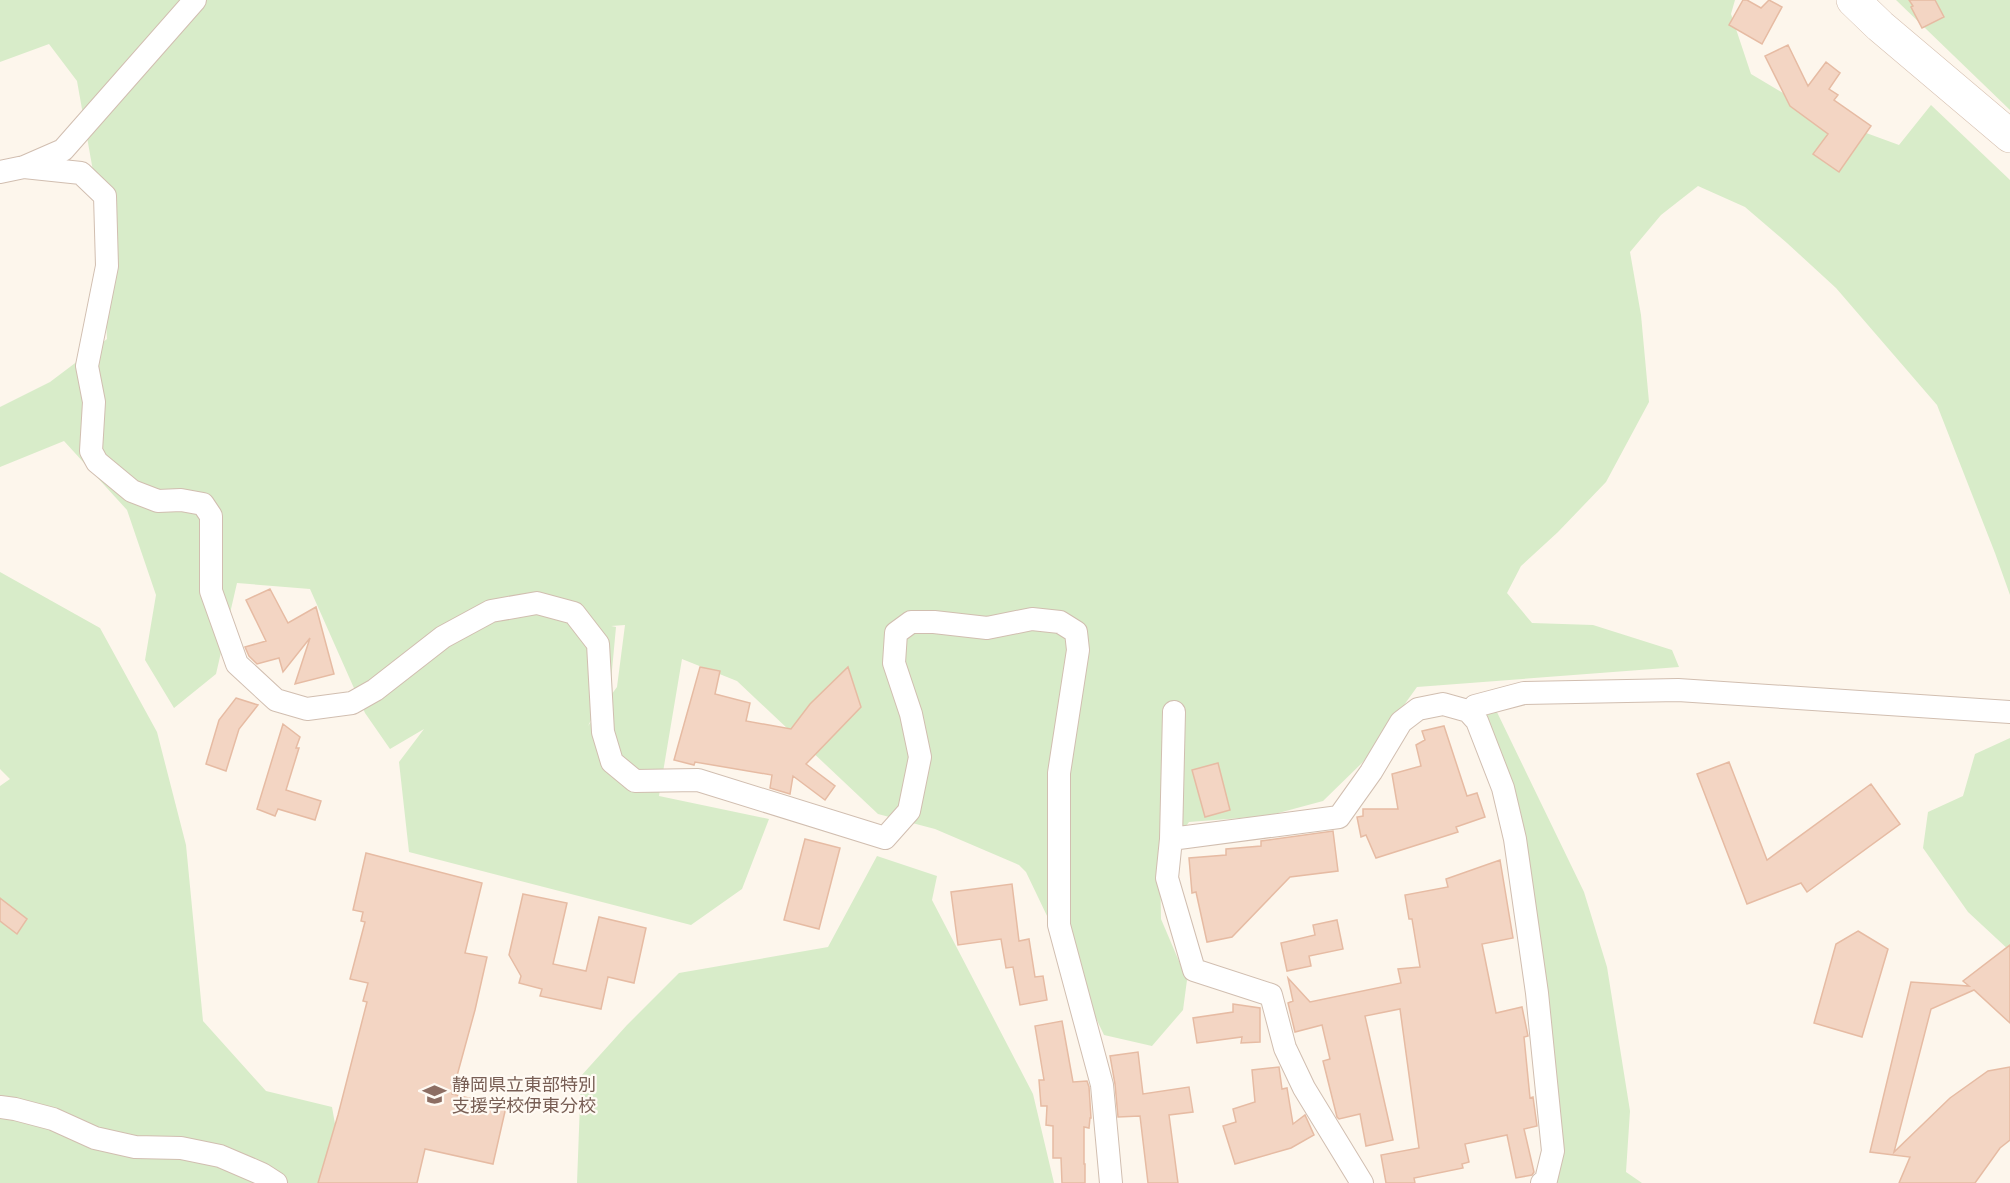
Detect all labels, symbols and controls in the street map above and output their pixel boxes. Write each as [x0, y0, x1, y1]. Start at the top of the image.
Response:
place label: 静岡県立東部特別 支援学校伊東分校 [452, 1073, 596, 1117]
school or university icon: 静岡県立東部特別 支援学校伊東分校 [421, 1081, 447, 1107]

